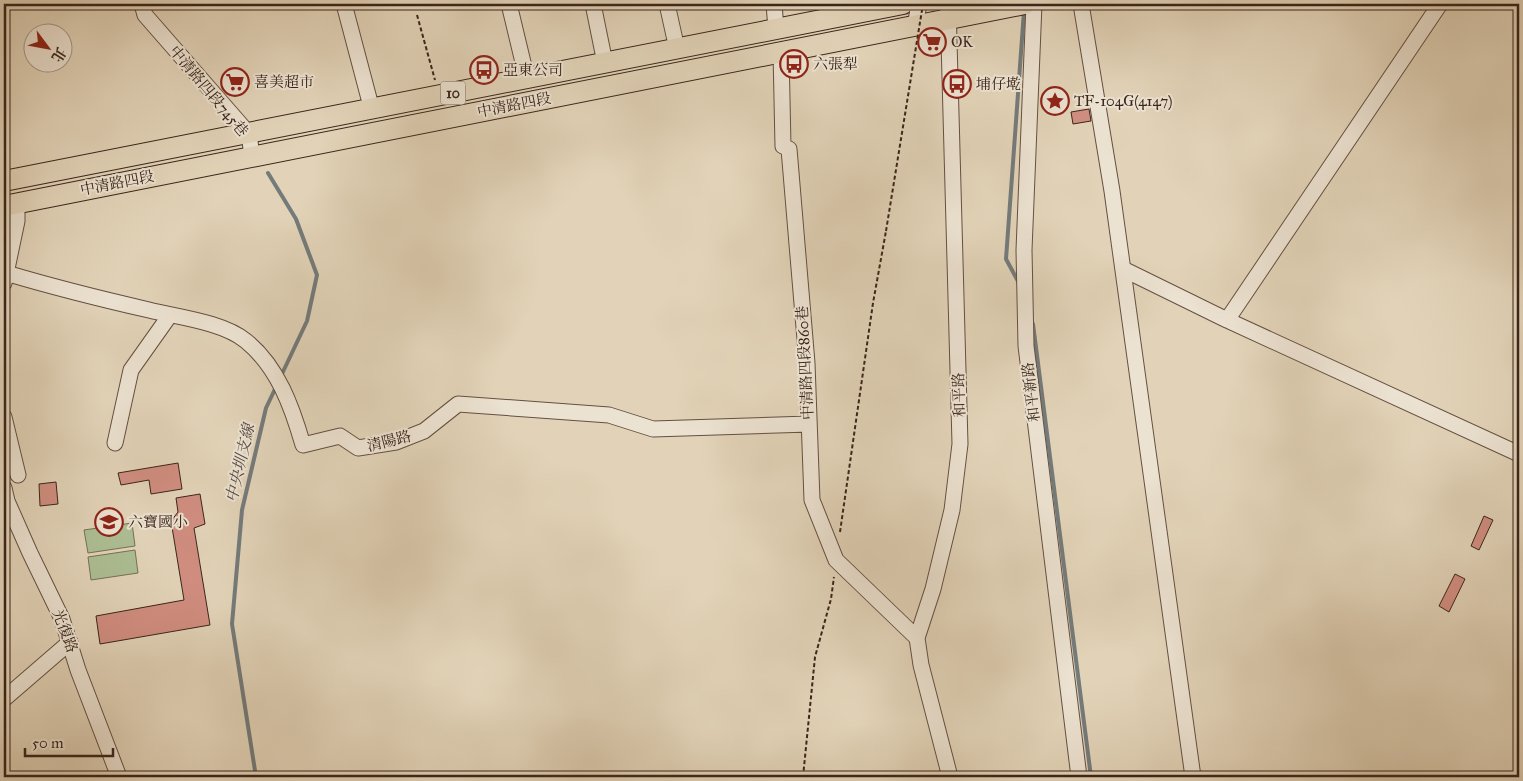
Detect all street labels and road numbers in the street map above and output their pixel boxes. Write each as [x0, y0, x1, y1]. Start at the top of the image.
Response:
street label: 中清路四段745巷 [166, 42, 252, 140]
road number: 10 [440, 82, 466, 105]
street label: 中清路四段 [475, 89, 553, 121]
street label: 中清路四段 [78, 167, 156, 199]
street label: 中清路四段860巷 [793, 305, 817, 421]
street label: 和平新路 [1018, 361, 1044, 423]
street label: 和平路 [949, 372, 969, 418]
street label: 清陽路 [365, 427, 413, 455]
street label: 光復路 [49, 607, 81, 655]

